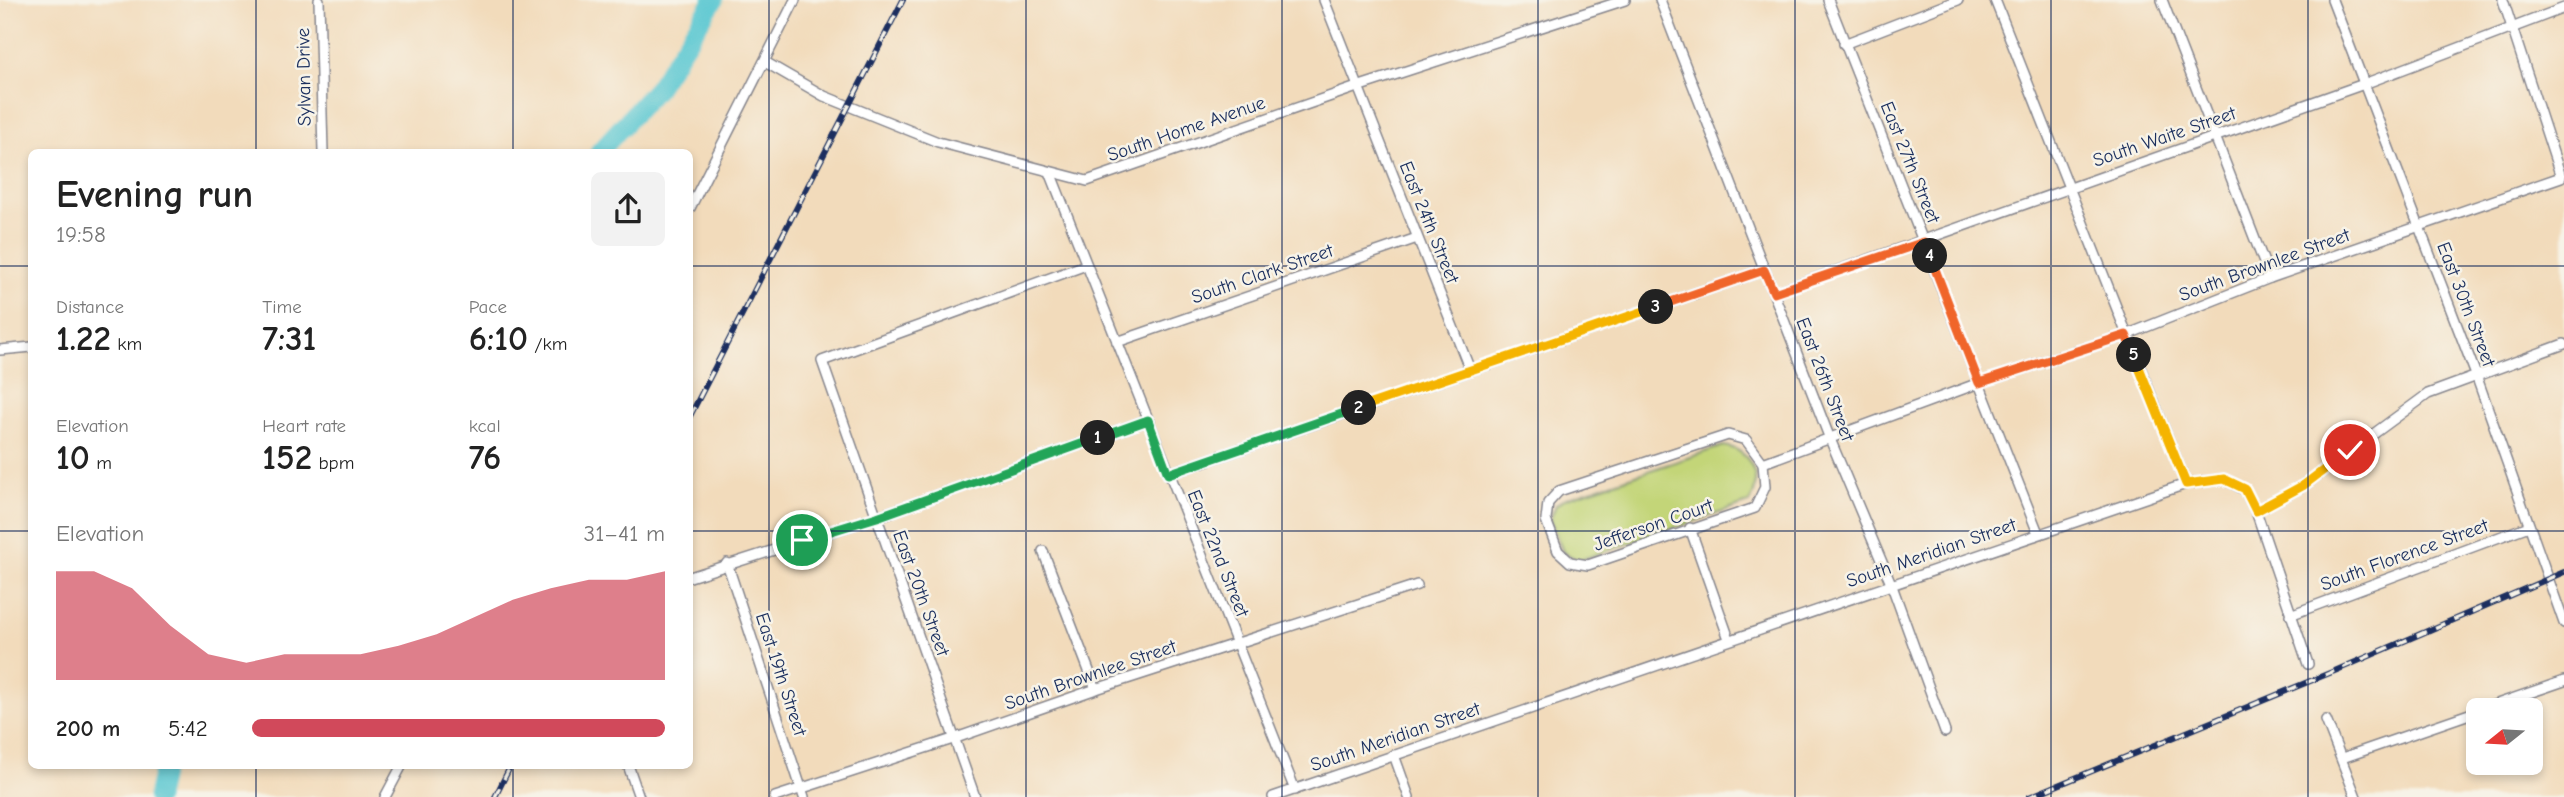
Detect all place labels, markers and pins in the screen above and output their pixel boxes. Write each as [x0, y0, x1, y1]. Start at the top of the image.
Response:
pin: 4 [1912, 238, 1948, 274]
pin: 3 [1638, 290, 1674, 324]
pin: 5 [2116, 338, 2152, 372]
pin: 2 [1342, 390, 1376, 426]
pin: 1 [1080, 420, 1116, 456]
pin [2320, 420, 2380, 480]
pin [772, 510, 832, 570]

